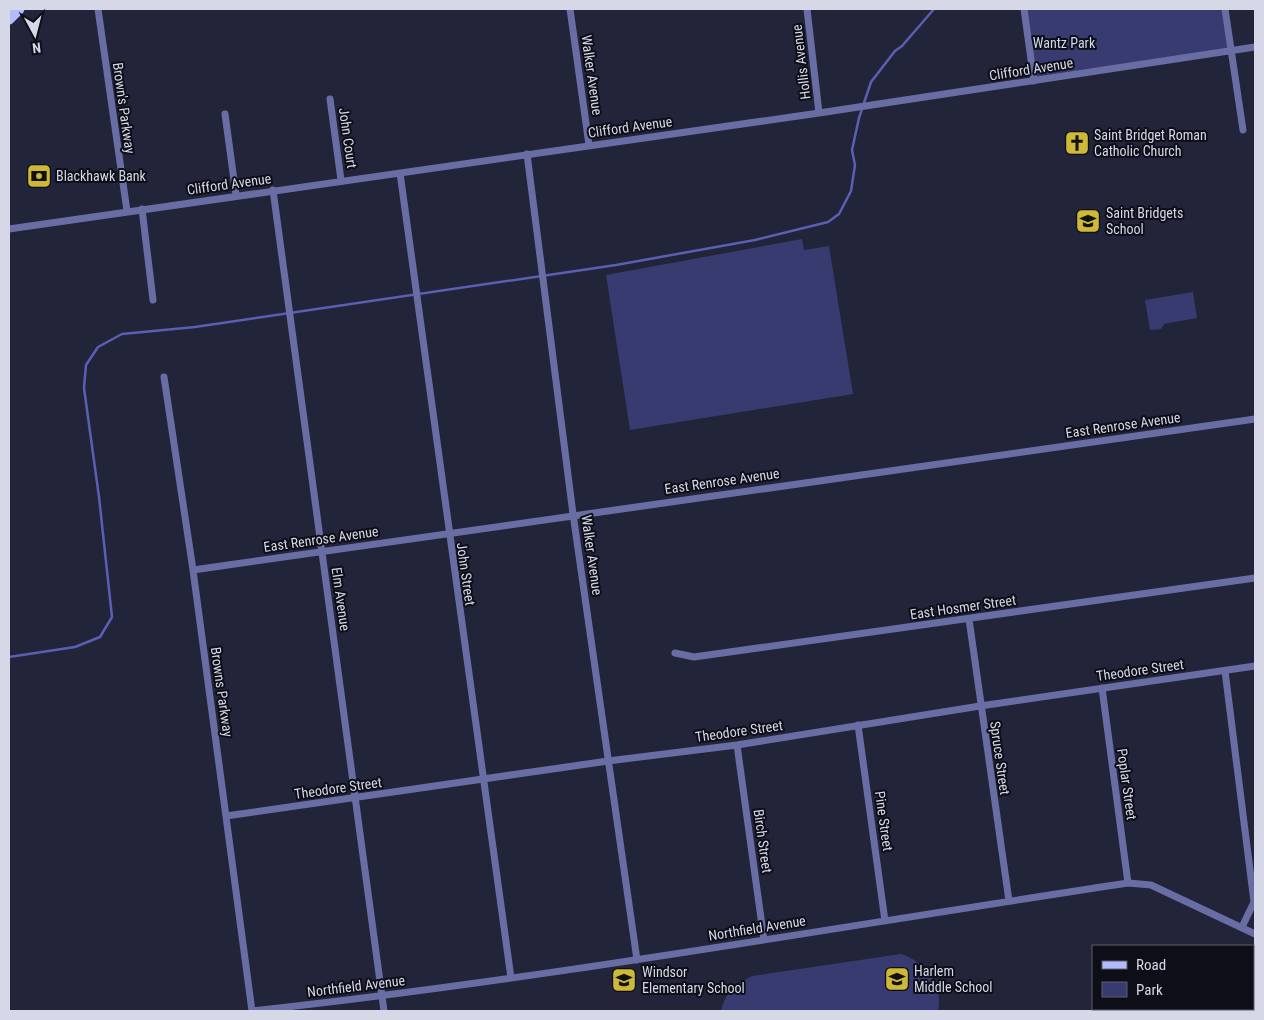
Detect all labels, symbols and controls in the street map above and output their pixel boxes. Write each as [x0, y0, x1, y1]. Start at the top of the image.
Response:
north arrow [10, 10, 60, 60]
street label: Hollis Avenue [788, 23, 814, 100]
street label: Walker Avenue [578, 34, 606, 117]
park label: Wantz Park [1033, 35, 1096, 51]
text: N [31, 39, 42, 56]
street label: Clifford Avenue [988, 54, 1075, 84]
street label: Brown's Parkway [110, 61, 138, 155]
street label: John Court [336, 107, 360, 169]
street label: Clifford Avenue [587, 113, 674, 141]
place label: Saint Bridget Roman Catholic Church [1094, 127, 1207, 159]
church icon: Saint Bridget Roman Catholic Church [1064, 130, 1090, 156]
bank icon: Blackhawk Bank [26, 163, 52, 189]
place label: Blackhawk Bank [56, 168, 147, 184]
street label: Clifford Avenue [186, 170, 273, 198]
place label: Saint Bridgets School [1106, 205, 1183, 237]
school or university icon: Saint Bridgets School [1075, 208, 1101, 234]
street label: East Renrose Avenue [1065, 409, 1182, 441]
street label: East Renrose Avenue [664, 465, 781, 497]
street label: Walker Avenue [578, 514, 606, 597]
street label: East Renrose Avenue [263, 523, 380, 555]
street label: John Street [454, 542, 478, 606]
street label: Elm Avenue [329, 566, 353, 632]
street label: East Hosmer Street [909, 592, 1017, 622]
street label: Browns Parkway [208, 646, 236, 738]
street label: Theodore Street [1095, 656, 1185, 684]
street label: Theodore Street [694, 717, 784, 745]
street label: Spruce Street [987, 720, 1013, 796]
street label: Poplar Street [1114, 747, 1140, 821]
street label: Theodore Street [293, 774, 383, 802]
street label: Pine Street [872, 790, 896, 852]
street label: Birch Street [751, 808, 775, 874]
street label: Northfield Avenue [707, 912, 807, 944]
legend [1092, 945, 1254, 1010]
text: Road [1136, 956, 1166, 974]
place label: Harlem Middle School [914, 963, 992, 995]
place label: Windsor Elementary School [642, 964, 745, 996]
school or university icon: Harlem Middle School [884, 966, 910, 992]
school or university icon: Windsor Elementary School [611, 967, 637, 993]
street label: Northfield Avenue [306, 972, 406, 1000]
text: Park [1136, 981, 1163, 999]

